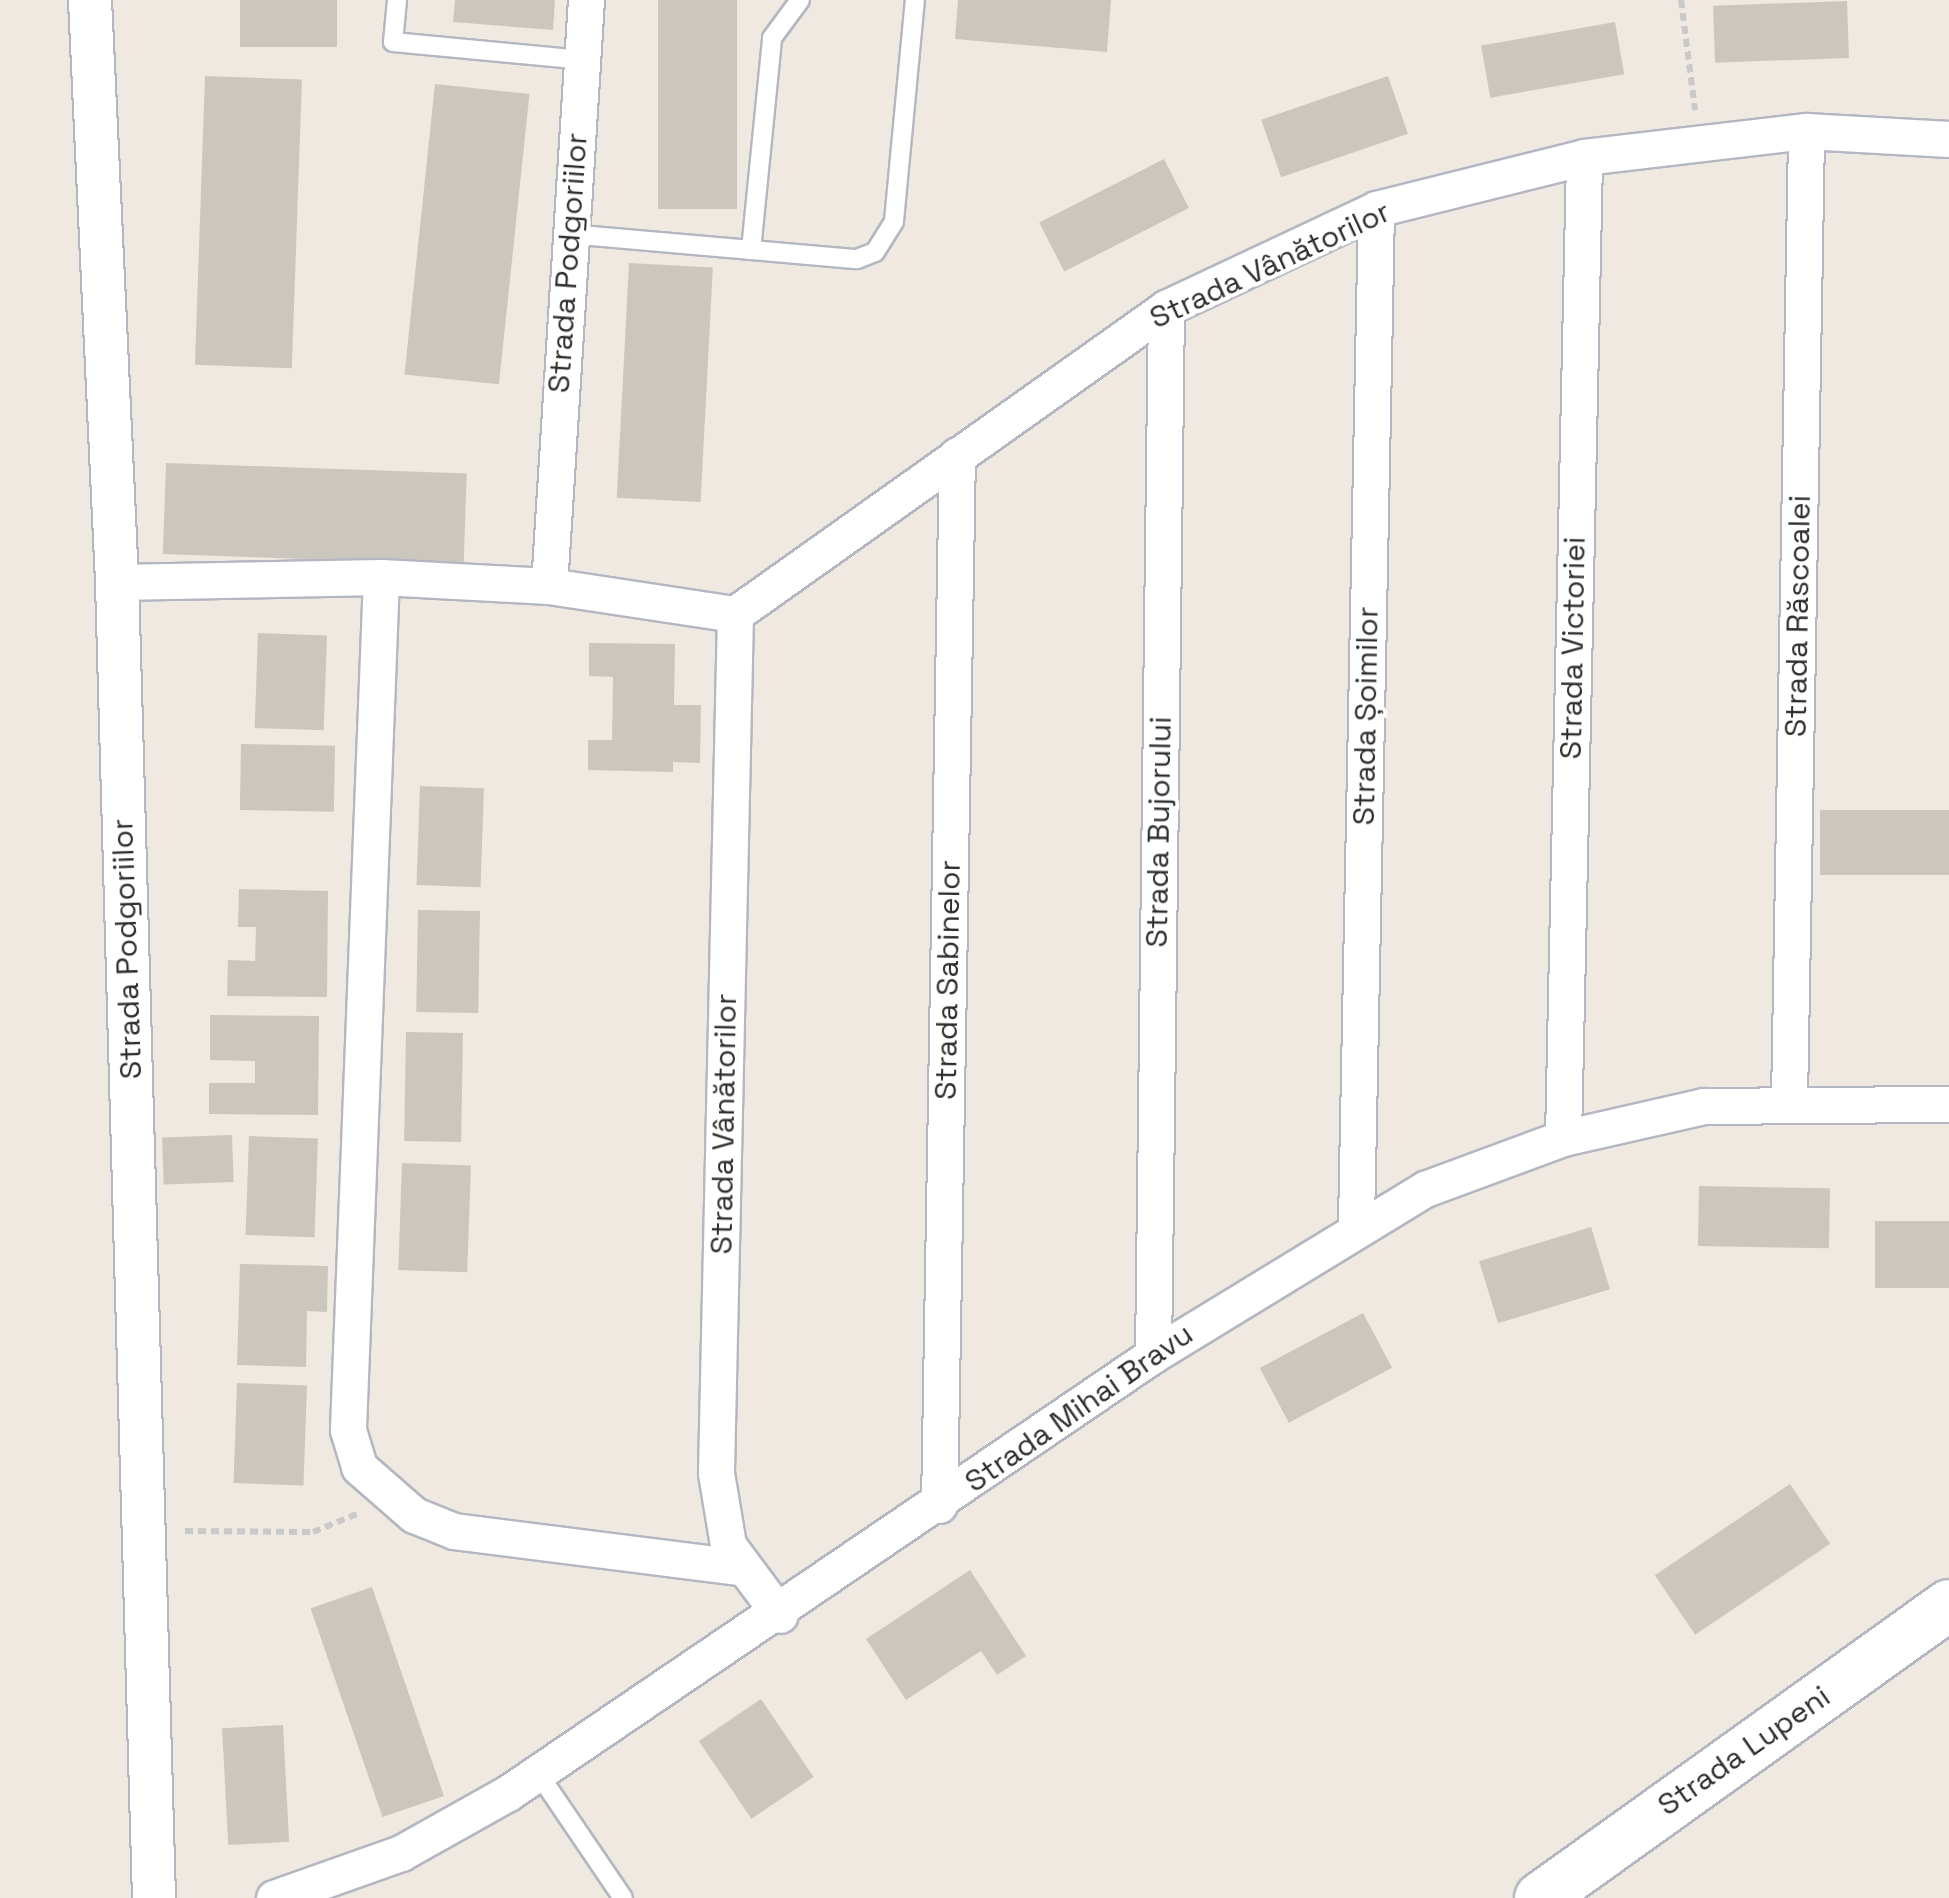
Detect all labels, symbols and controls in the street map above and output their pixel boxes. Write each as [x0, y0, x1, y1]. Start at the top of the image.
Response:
street label: Strada Podgoriilor [541, 132, 595, 394]
street label: Strada Vânătorilor [1144, 193, 1396, 337]
street label: Strada Răscoalei [1778, 495, 1818, 737]
street label: Strada Victoriei [1553, 536, 1593, 760]
street label: Strada Șoimilor [1346, 606, 1386, 826]
street label: Strada Bujorului [1139, 716, 1179, 948]
street label: Strada Podgoriilor [104, 818, 150, 1080]
street label: Strada Sabinelor [928, 860, 968, 1100]
street label: Strada Vânătorilor [704, 993, 744, 1255]
street label: Strada Mihai Bravu [958, 1316, 1200, 1500]
street label: Strada Lupeni [1651, 1678, 1837, 1824]

